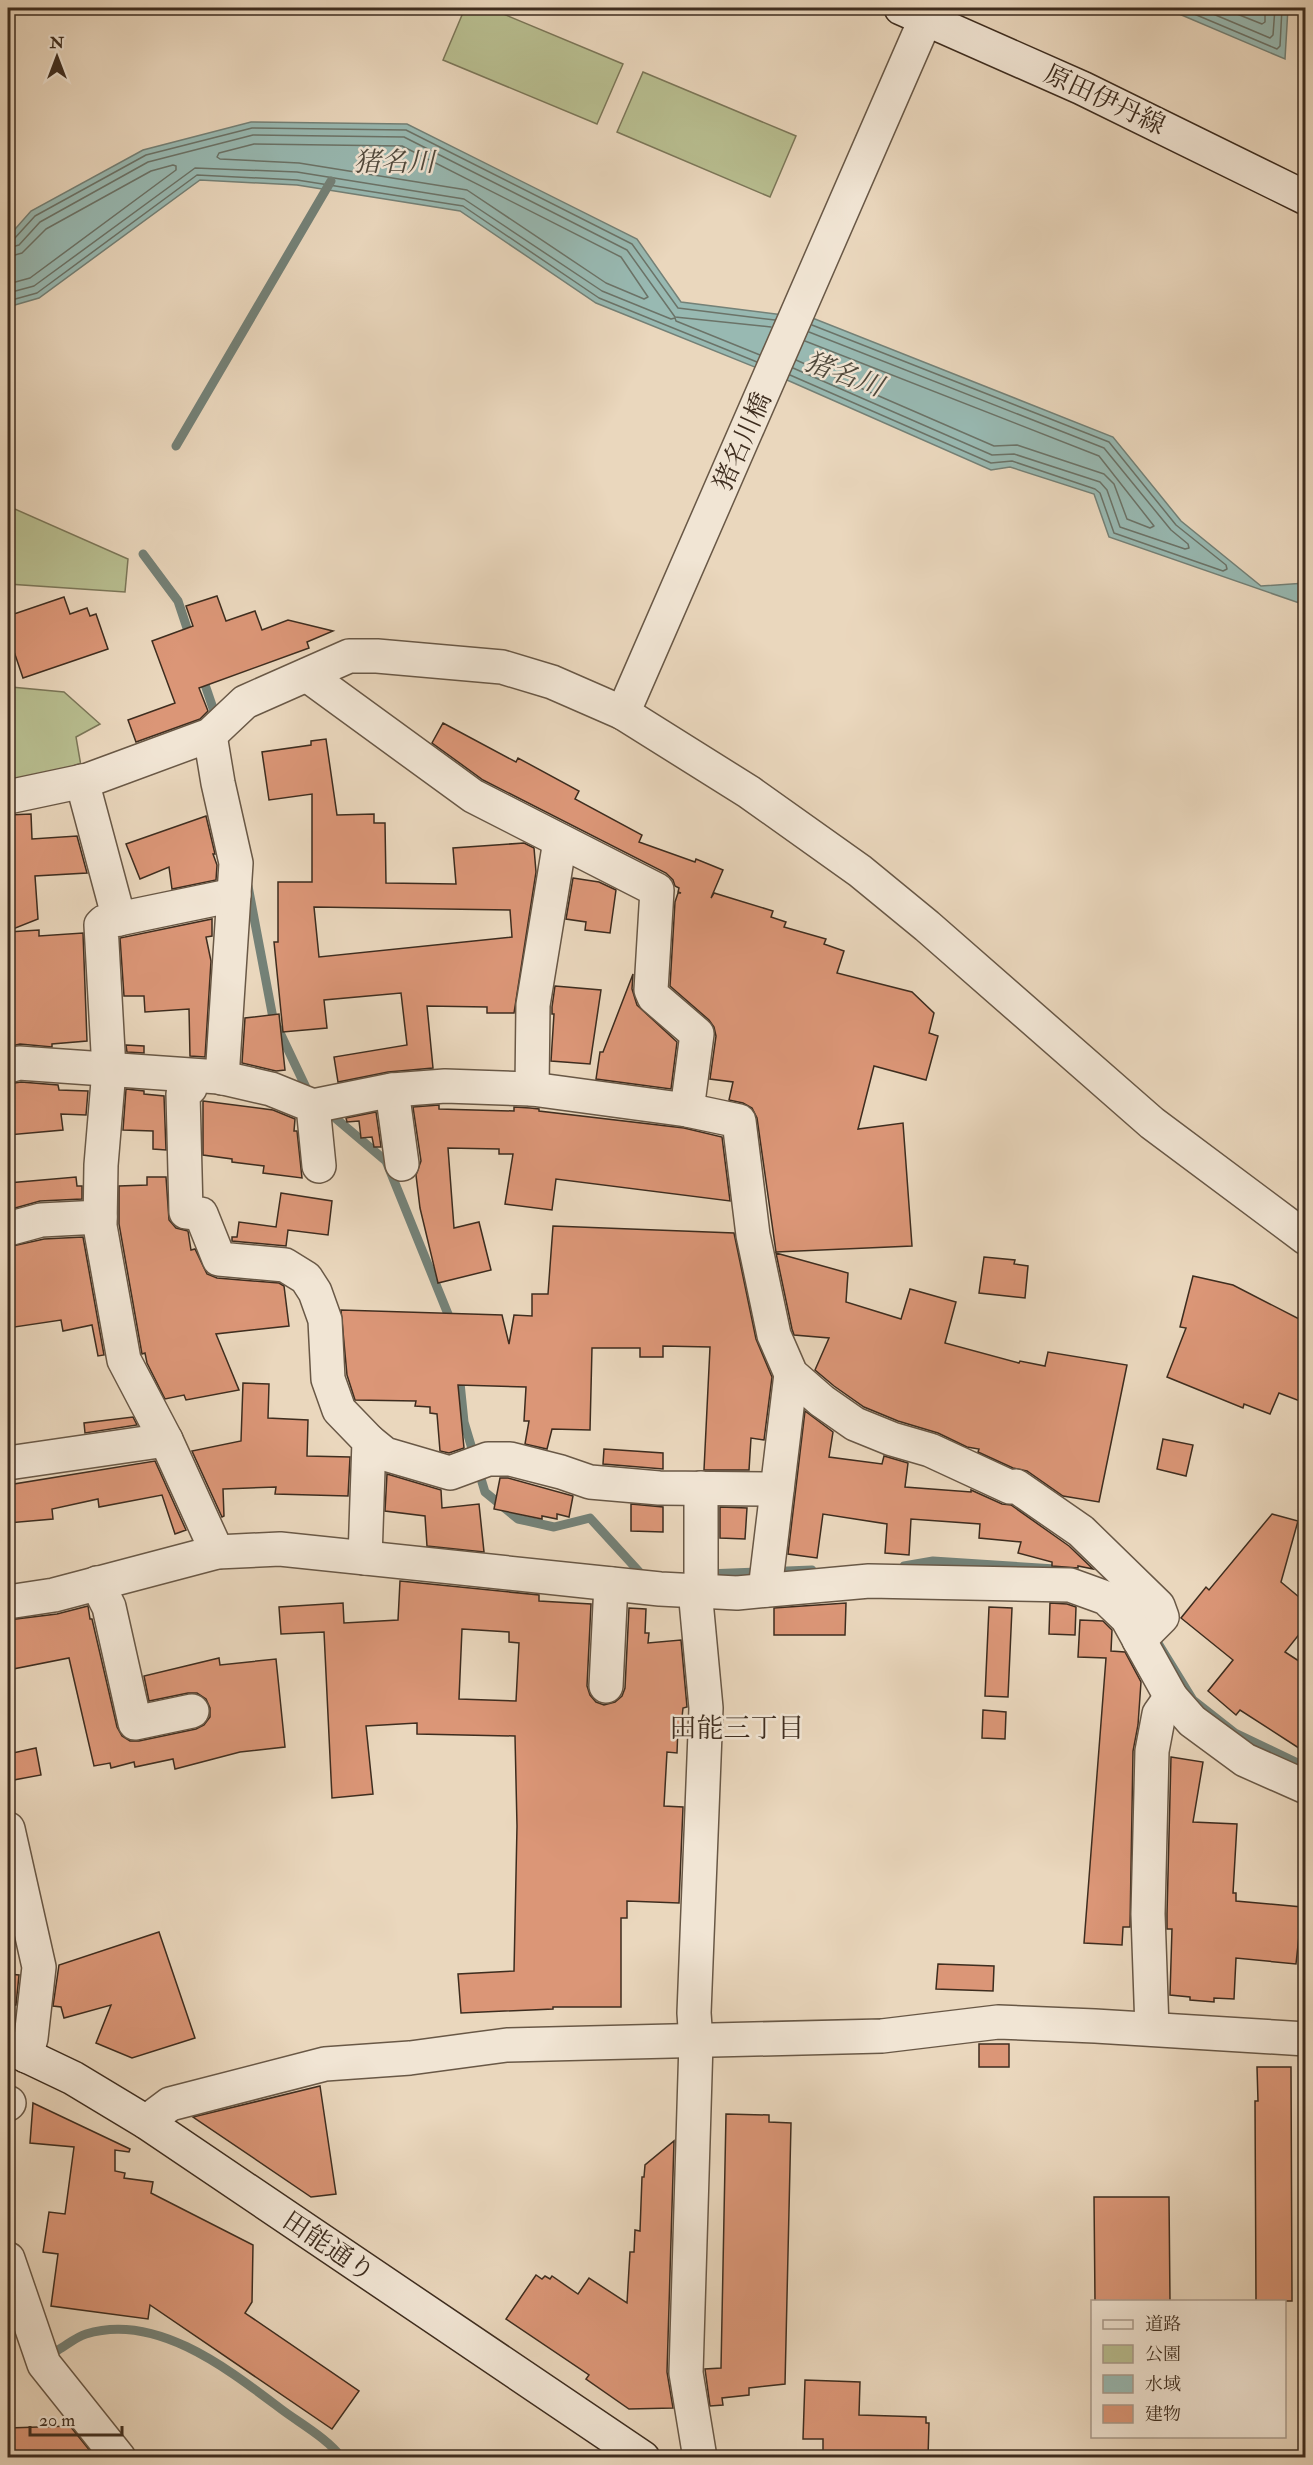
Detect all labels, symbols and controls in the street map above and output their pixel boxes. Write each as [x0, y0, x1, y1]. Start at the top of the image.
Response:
north arrow [27, 27, 87, 87]
text: N [49, 33, 65, 53]
street label: 原田伊丹線 [1039, 58, 1170, 142]
water label: 猪名川 [354, 146, 437, 179]
water label: 猪名川 [800, 345, 890, 405]
street label: 猪名川橋 [707, 387, 779, 495]
district label: 田能三丁目 [670, 1712, 805, 1745]
street label: 田能通り [276, 2204, 381, 2289]
legend [1091, 2300, 1286, 2438]
text: 道路 [1145, 2313, 1181, 2336]
text: 公園 [1145, 2343, 1181, 2366]
text: 水域 [1145, 2373, 1181, 2396]
scale bar [30, 2399, 122, 2437]
text: 建物 [1145, 2403, 1181, 2426]
text: 20 m [39, 2409, 75, 2432]

